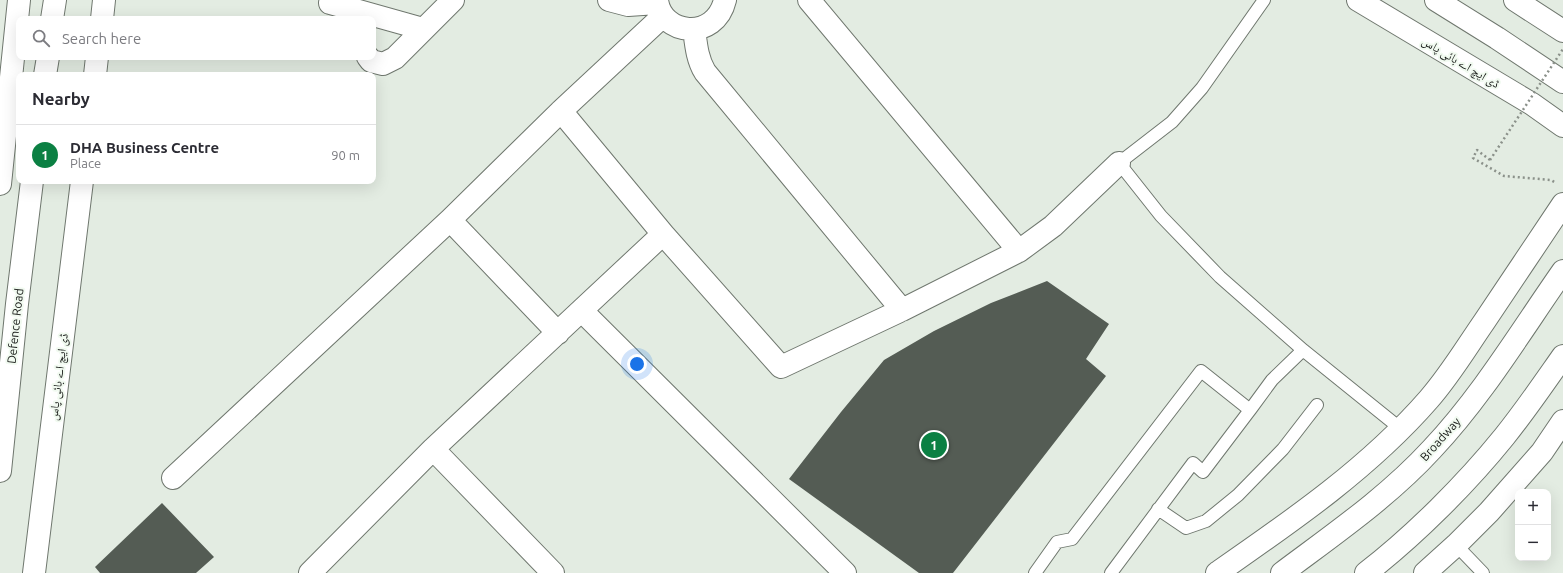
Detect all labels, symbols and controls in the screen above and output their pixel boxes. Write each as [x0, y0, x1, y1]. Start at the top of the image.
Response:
search box [16, 16, 376, 60]
icon: search [30, 27, 52, 49]
text: Search here [62, 30, 141, 47]
street label: ڈی ایچ اے بائی پاس [1419, 34, 1502, 91]
text: Nearby [32, 89, 90, 108]
text: DHA Business Centre [70, 139, 219, 156]
text: 1 [41, 148, 49, 162]
text: 90 m [331, 148, 360, 162]
text: Place [70, 156, 101, 170]
street label: Defence Road [5, 288, 25, 364]
street label: ڈی ایچ اے بائی پاس [46, 333, 71, 421]
your location [627, 354, 647, 374]
street label: Broadway [1417, 415, 1463, 463]
pin: 1 [921, 430, 947, 460]
map controls [1515, 489, 1551, 561]
button: + [1515, 489, 1551, 525]
button: − [1515, 525, 1551, 561]

